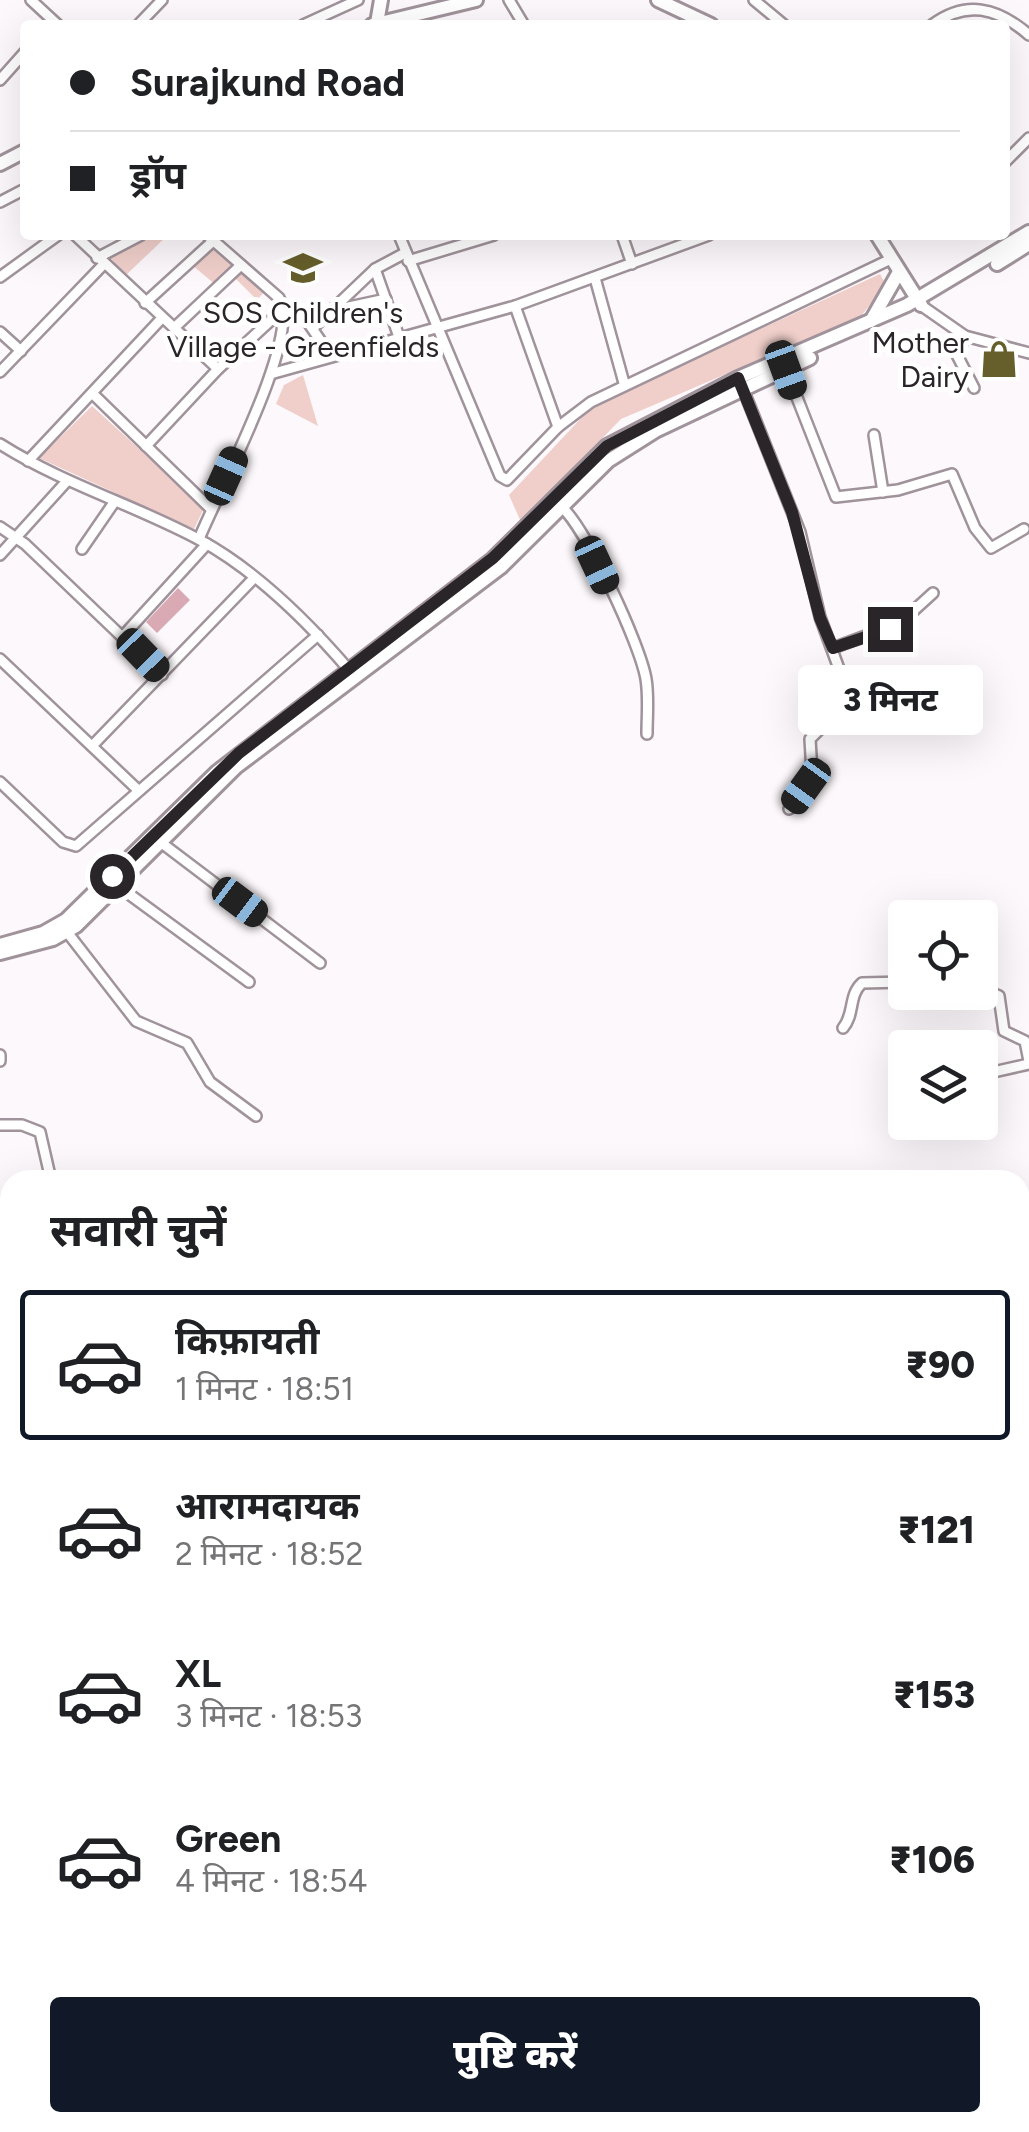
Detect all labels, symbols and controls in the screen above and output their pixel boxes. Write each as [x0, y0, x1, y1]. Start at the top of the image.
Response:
text: Surajkund Road [130, 60, 405, 106]
text: ड्रॉप [130, 153, 186, 199]
school or university icon: SOS Children's Village - Greenfields [282, 247, 324, 289]
place label: SOS Children's Village - Greenfields [167, 294, 439, 365]
place label: Mother Dairy [872, 324, 969, 395]
car [762, 337, 810, 403]
shop icon: Mother Dairy [978, 338, 1020, 380]
car [200, 442, 252, 510]
car [571, 531, 623, 599]
route end [868, 607, 913, 652]
car [111, 623, 175, 687]
callout: 3 मिनट [798, 664, 982, 734]
text: 3 मिनट [843, 681, 938, 719]
car [776, 753, 836, 819]
route start [90, 854, 135, 899]
car [207, 872, 273, 932]
map controls [888, 900, 998, 1140]
button: locate [888, 900, 998, 1010]
button: layers [888, 1030, 998, 1140]
text: सवारी चुनें [50, 1203, 226, 1257]
text: किफ़ायती [175, 1318, 319, 1364]
icon: car [55, 1320, 145, 1410]
text: ₹90 [906, 1342, 975, 1388]
text: 1 मिनट · 18:51 [175, 1370, 354, 1408]
text: आरामदायक [175, 1483, 359, 1529]
icon: car [55, 1485, 145, 1575]
text: ₹121 [898, 1507, 975, 1553]
text: 2 मिनट · 18:52 [175, 1535, 363, 1573]
icon: car [55, 1650, 145, 1740]
text: XL [175, 1651, 221, 1697]
text: ₹153 [893, 1672, 975, 1718]
text: 3 मिनट · 18:53 [175, 1697, 362, 1735]
icon: car [55, 1815, 145, 1905]
text: Green [175, 1816, 281, 1862]
text: ₹106 [889, 1837, 975, 1883]
text: 4 मिनट · 18:54 [175, 1862, 367, 1900]
button: पुष्टि करें [50, 1997, 980, 2112]

